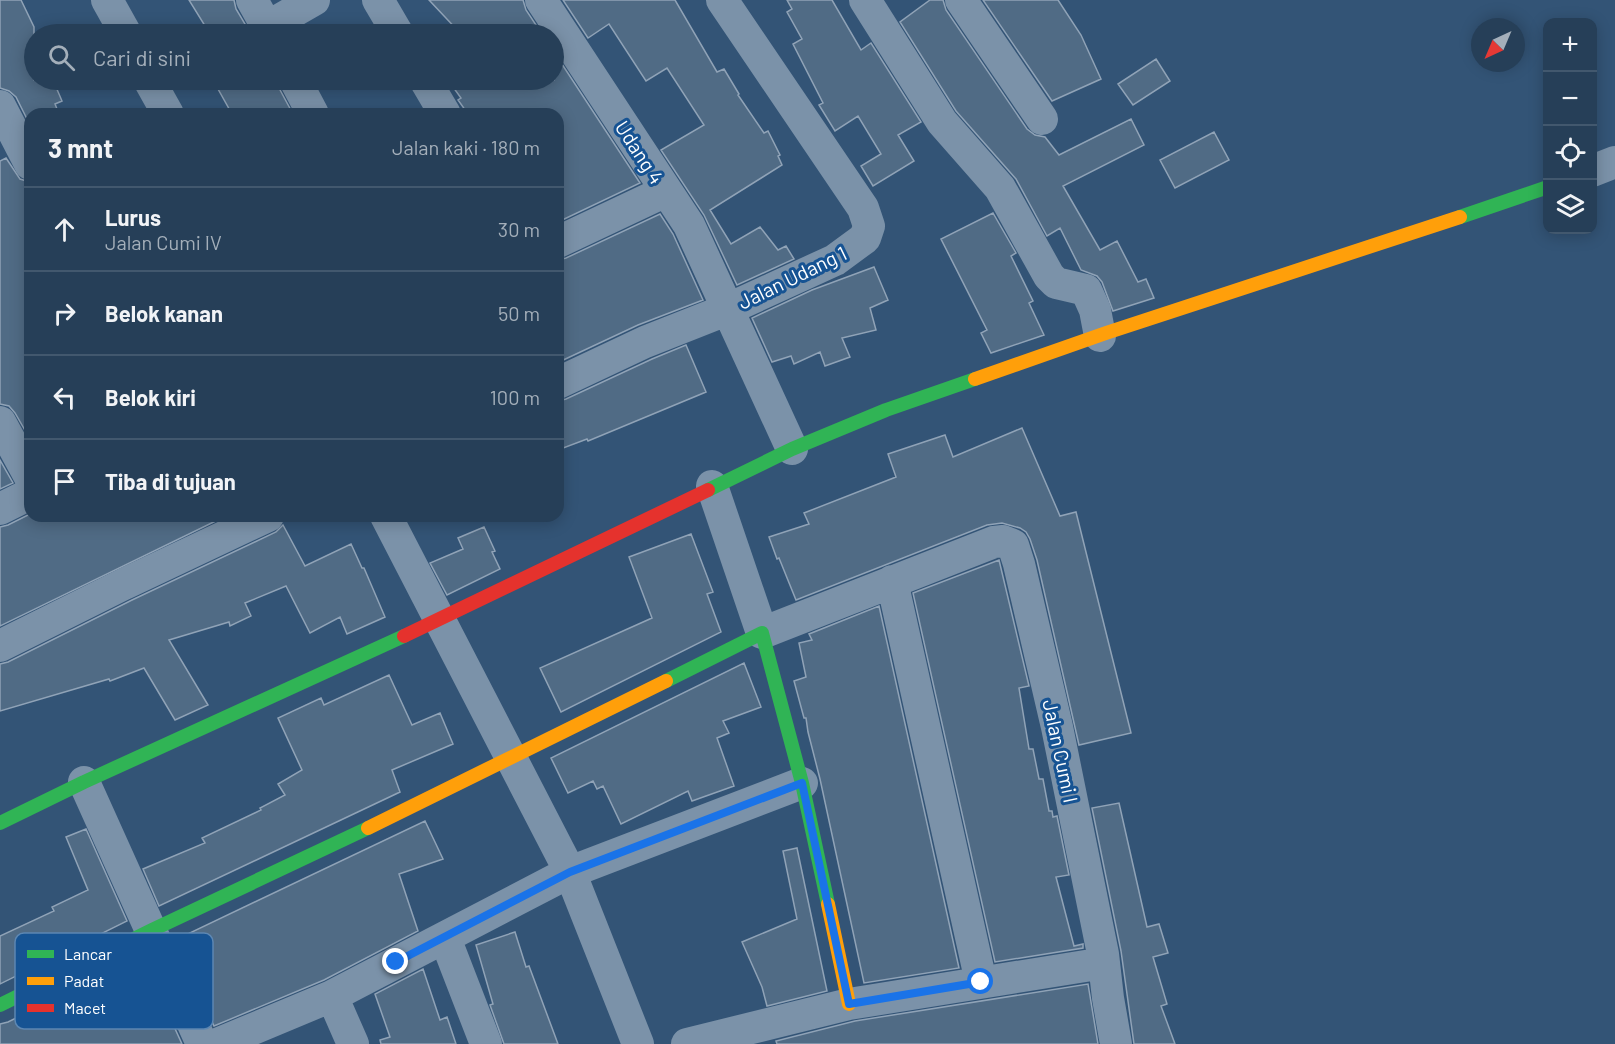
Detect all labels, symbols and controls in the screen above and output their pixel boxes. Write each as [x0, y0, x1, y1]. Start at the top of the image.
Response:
north arrow [1471, 18, 1525, 72]
map controls [1543, 18, 1597, 234]
button: + [1543, 18, 1597, 72]
search box [24, 24, 564, 90]
icon: search [45, 41, 78, 74]
text: Cari di sini [93, 44, 191, 70]
button: − [1543, 72, 1597, 126]
street label: Udang 4 [611, 116, 669, 188]
button: locate [1543, 126, 1597, 180]
text: 3 mnt [48, 132, 113, 163]
text: Jalan kaki · 180 m [392, 135, 540, 159]
button: layers [1543, 180, 1597, 234]
text: Lurus [105, 204, 161, 230]
icon: ahead [48, 213, 81, 246]
text: 30 m [498, 217, 540, 241]
text: Jalan Cumi IV [105, 230, 222, 254]
street label: Jalan Udang 1 [734, 240, 850, 314]
icon: right [48, 297, 81, 330]
text: Belok kanan [105, 300, 223, 326]
text: 50 m [498, 301, 540, 325]
icon: left [48, 381, 81, 414]
text: Belok kiri [105, 384, 196, 410]
text: 100 m [490, 385, 540, 409]
icon: arrive [48, 465, 81, 498]
text: Tiba di tujuan [105, 468, 236, 494]
street label: Jalan Cumi I [1038, 697, 1084, 805]
legend [15, 933, 213, 1029]
text: Lancar [64, 944, 112, 963]
route end [382, 948, 408, 974]
route start [967, 968, 993, 994]
text: Padat [64, 971, 104, 990]
text: Macet [64, 998, 106, 1017]

